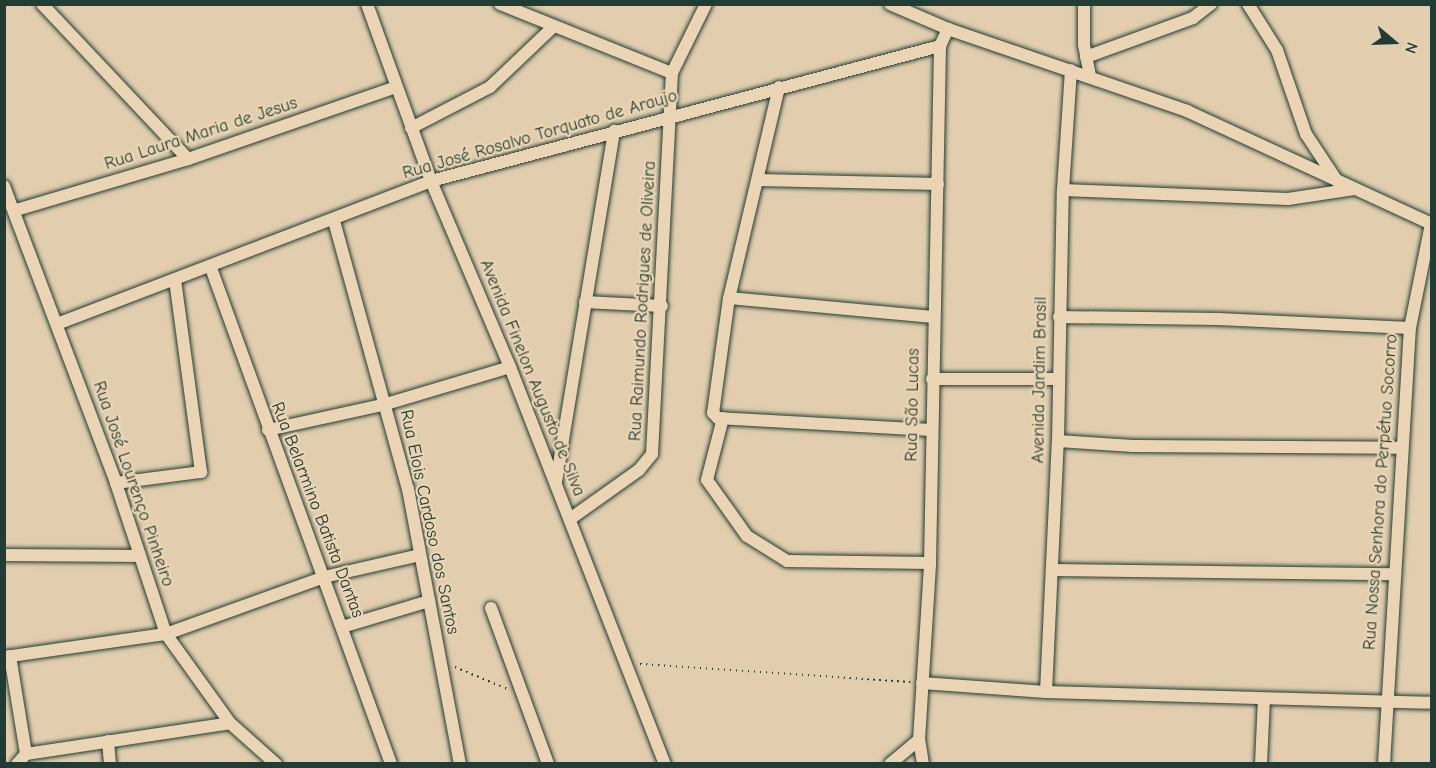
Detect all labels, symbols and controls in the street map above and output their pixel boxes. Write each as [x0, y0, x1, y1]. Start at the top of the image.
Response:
north arrow [1364, 12, 1424, 72]
text: N [1401, 40, 1421, 56]
street label: Rua José Rosalvo Torquato de Araujo [400, 85, 680, 185]
street label: Rua Laura Maria de Jesus [102, 93, 300, 175]
street label: Rua Raimundo Rodrigues de Oliveira [625, 160, 661, 442]
street label: Avenida Finelon Augusto de Silva [475, 256, 589, 500]
street label: Avenida Jardim Brasil [1028, 296, 1052, 464]
street label: Rua Nossa Senhora do Perpétuo Socorro [1359, 333, 1403, 651]
street label: Rua São Lucas [901, 348, 925, 462]
street label: Rua José Lourenço Pinheiro [88, 378, 178, 590]
street label: Rua Belarmino Batista Dantas [266, 399, 368, 621]
street label: Rua Elois Cardoso dos Santos [395, 408, 463, 636]

